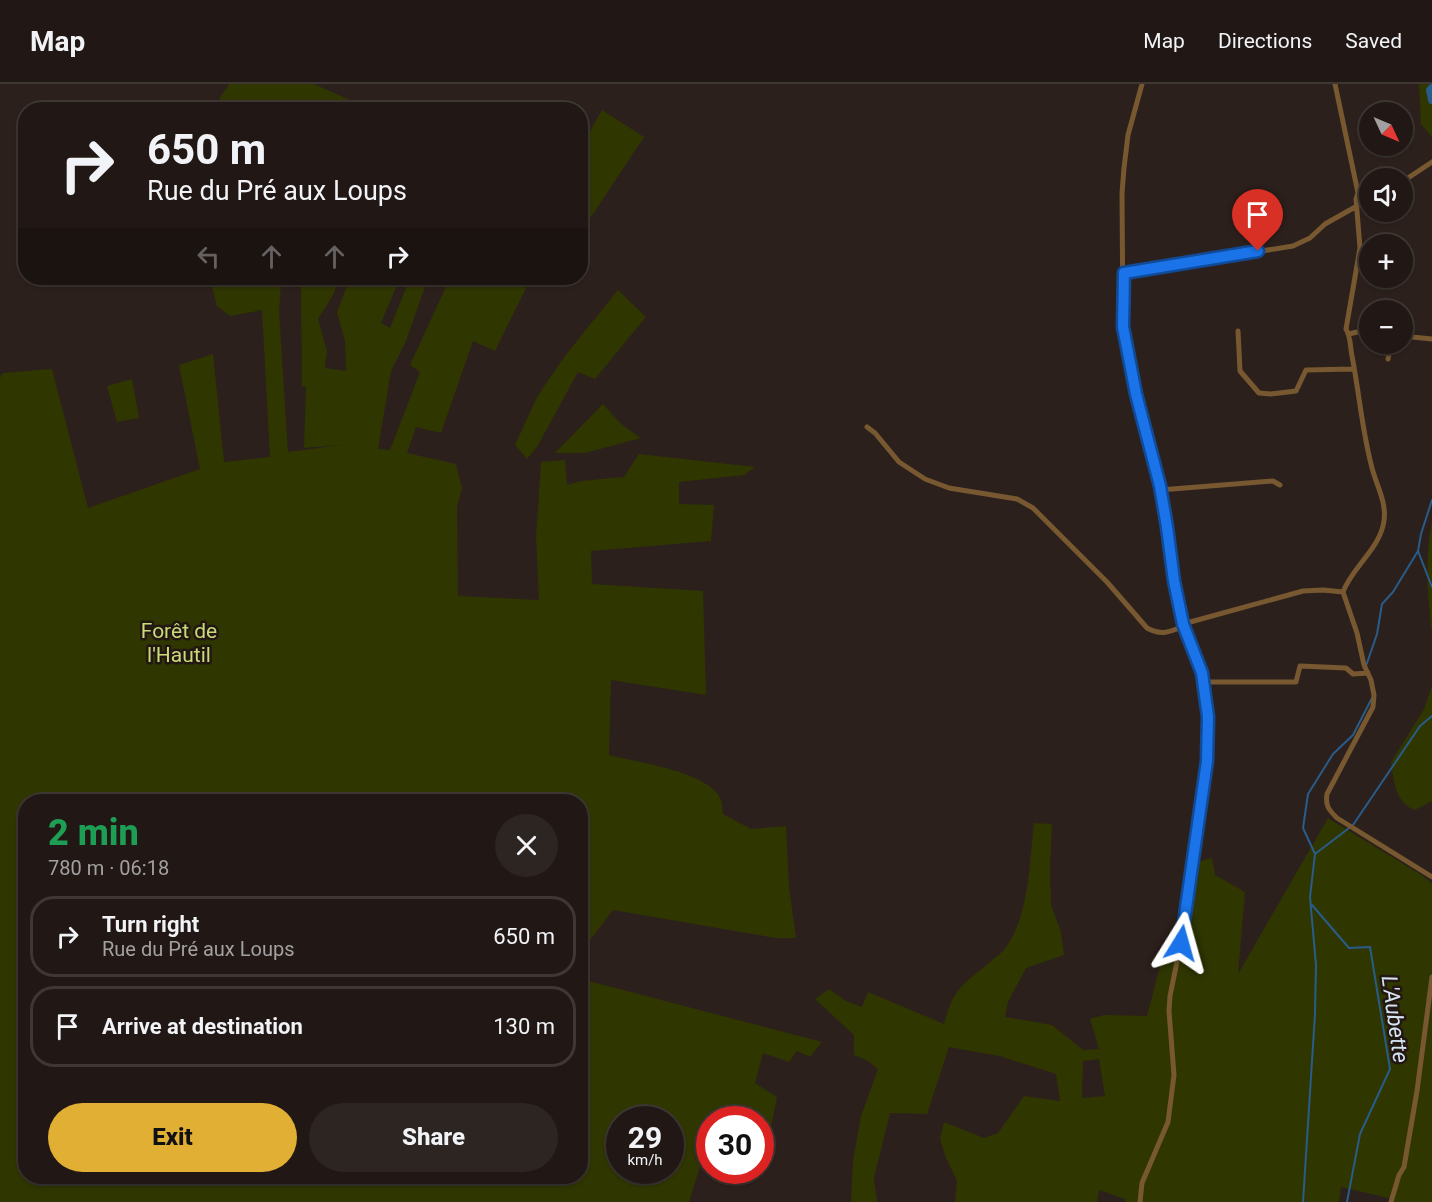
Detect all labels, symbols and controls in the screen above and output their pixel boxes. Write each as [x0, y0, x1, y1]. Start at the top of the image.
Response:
text: Map [30, 25, 85, 58]
text: Map [1143, 29, 1185, 53]
text: Directions [1218, 29, 1312, 53]
text: Saved [1345, 29, 1402, 53]
north arrow [1359, 102, 1413, 156]
map controls [1359, 102, 1413, 354]
text: 650 m [147, 125, 266, 174]
icon: right [48, 126, 126, 204]
button: sound [1359, 168, 1413, 222]
text: Rue du Pré aux Loups [147, 175, 407, 207]
pin [1232, 189, 1283, 251]
icon: arrive [1241, 198, 1274, 231]
button: + [1359, 234, 1413, 288]
icon: left [192, 240, 225, 273]
icon: ahead [255, 240, 288, 273]
icon: ahead [318, 240, 351, 273]
icon: right [381, 240, 414, 273]
button: − [1359, 300, 1413, 354]
park label: Forêt de l'Hautil [141, 619, 217, 667]
text: 2 min [48, 812, 139, 854]
button: close [495, 814, 558, 877]
text: 780 m · 06:18 [48, 856, 169, 880]
position arrow [1149, 911, 1213, 975]
text: Turn right [102, 912, 199, 937]
icon: right [51, 920, 84, 953]
text: 650 m [493, 924, 555, 949]
text: Rue du Pré aux Loups [102, 937, 295, 961]
water label: L'Aubette [1376, 974, 1414, 1064]
icon: arrive [51, 1010, 84, 1043]
text: Arrive at destination [102, 1014, 303, 1039]
text: 130 m [493, 1014, 555, 1039]
button: Exit [48, 1103, 297, 1172]
button: Share [309, 1103, 558, 1172]
speed limit sign: 30 [696, 1106, 774, 1184]
text: 29 [628, 1120, 662, 1155]
text: km/h [627, 1151, 663, 1169]

